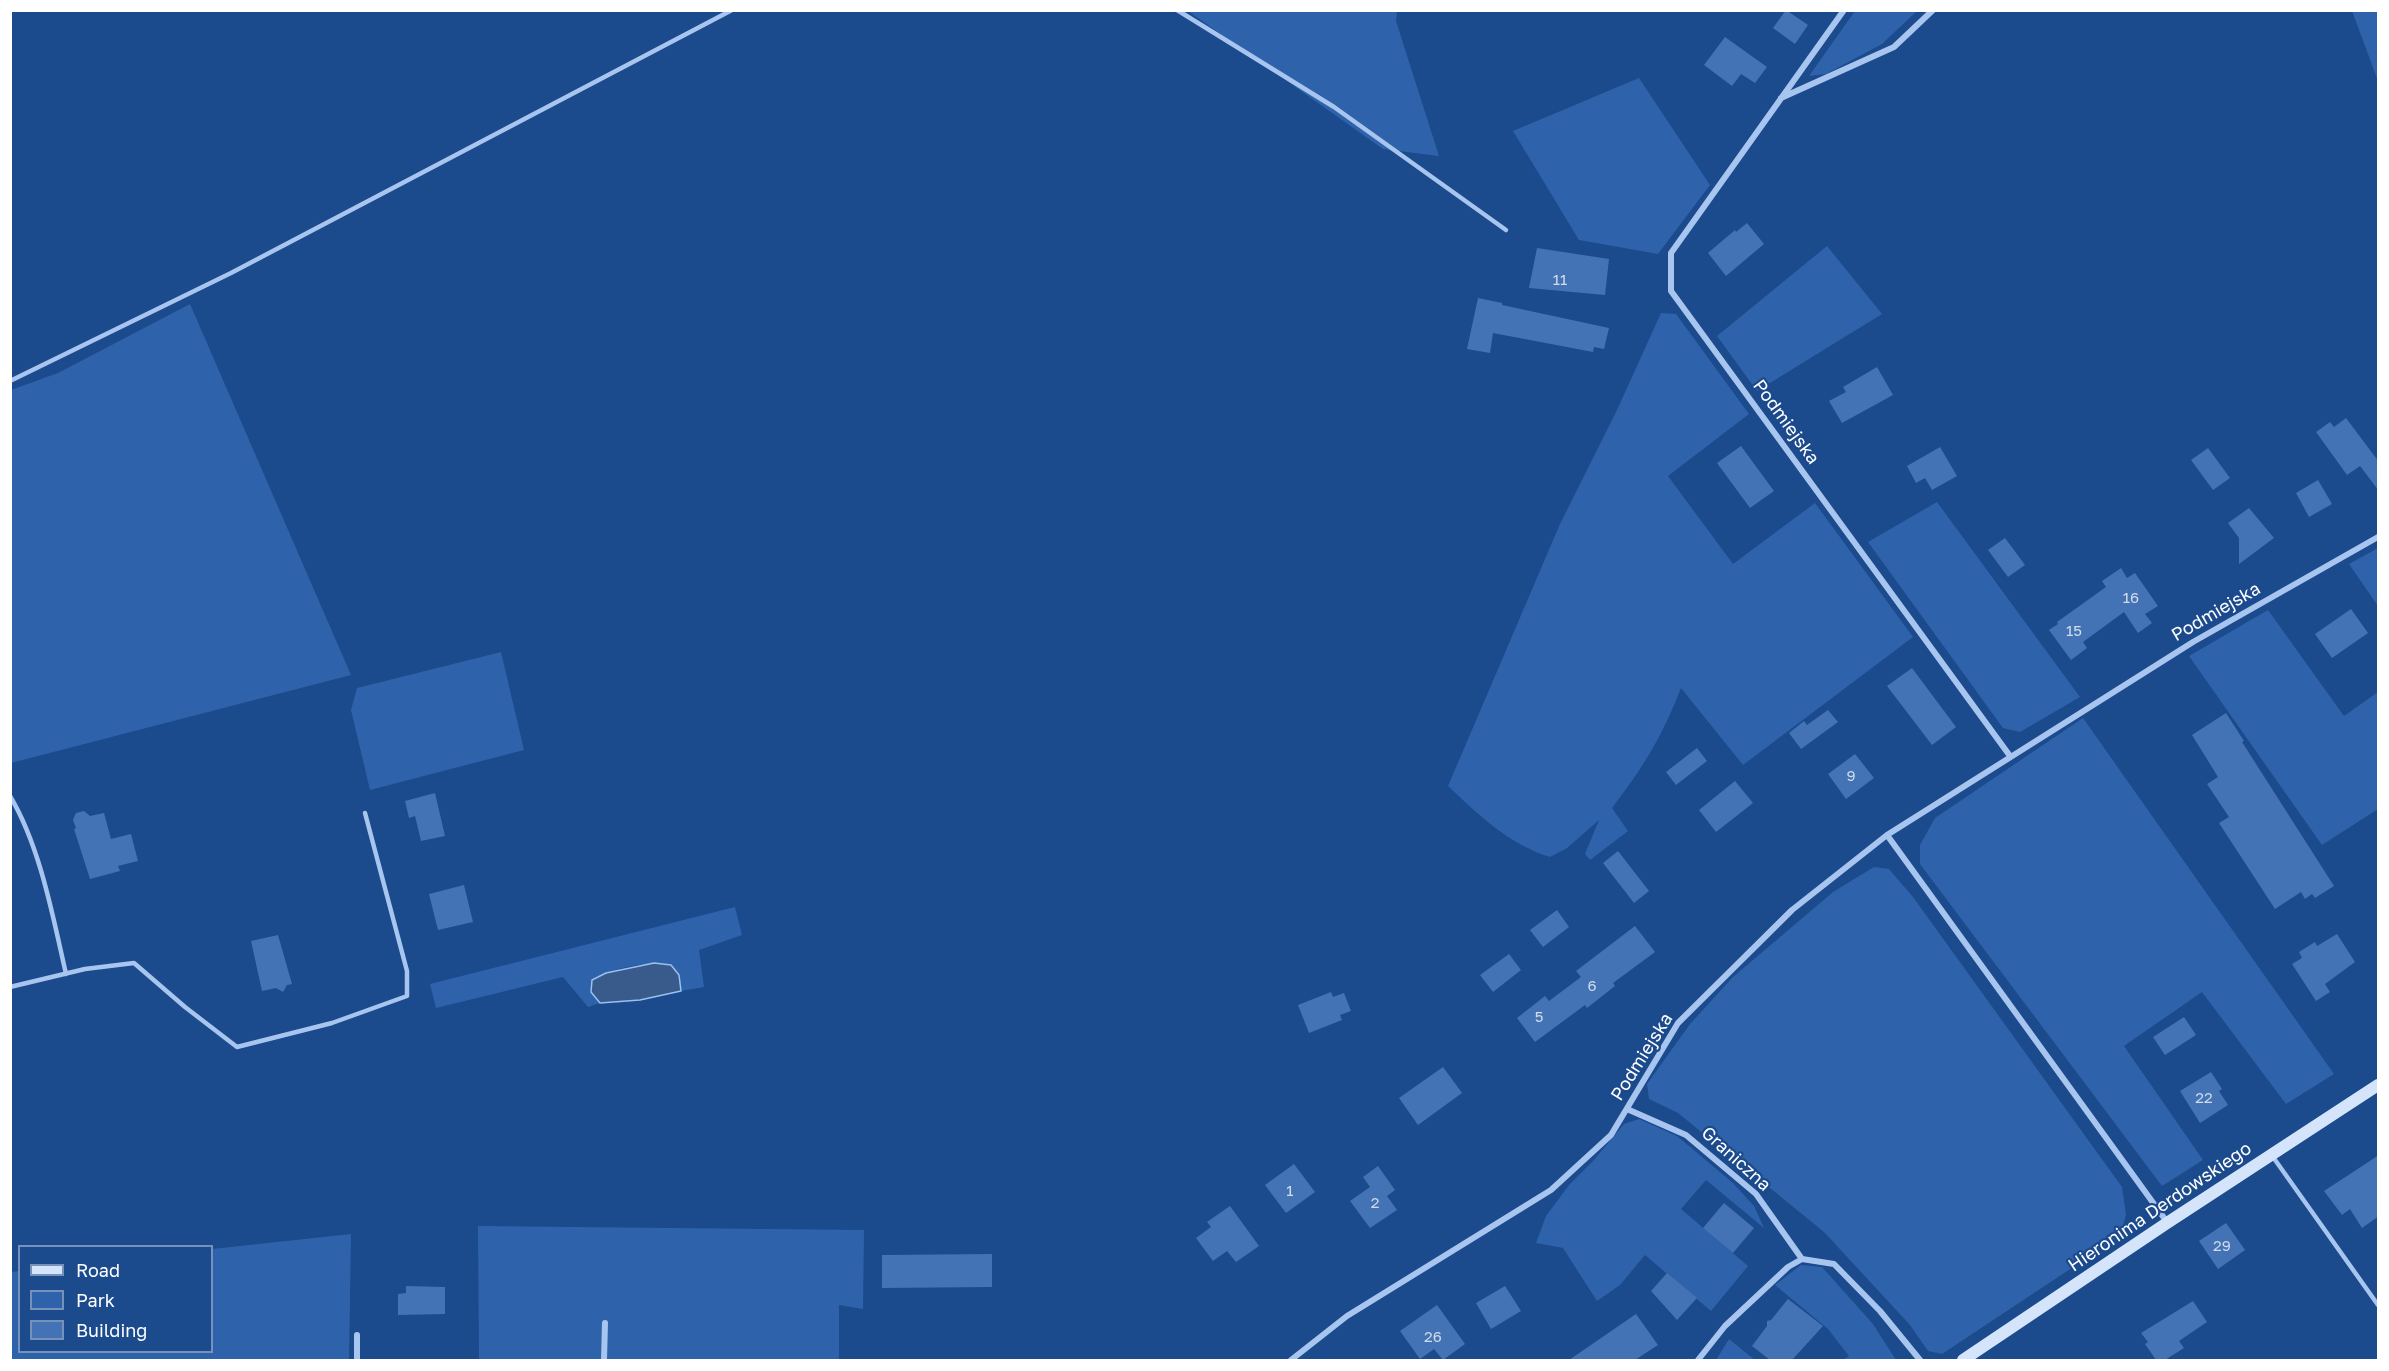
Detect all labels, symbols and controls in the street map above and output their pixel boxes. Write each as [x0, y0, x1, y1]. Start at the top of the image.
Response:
house number: 11 [1553, 271, 1567, 289]
street label: Podmiejska [1748, 376, 1824, 468]
street label: Podmiejska [2168, 578, 2264, 646]
house number: 16 [2123, 589, 2139, 607]
house number: 15 [2066, 622, 2082, 640]
house number: 9 [1846, 767, 1856, 785]
house number: 6 [1587, 977, 1597, 995]
house number: 5 [1535, 1008, 1543, 1026]
street label: Podmiejska [1607, 1009, 1677, 1105]
house number: 22 [2195, 1089, 2213, 1107]
street label: Graniczna [1697, 1122, 1775, 1196]
street label: Hieronima Derdowskiego [2064, 1138, 2256, 1276]
house number: 1 [1286, 1182, 1294, 1200]
house number: 2 [1371, 1194, 1379, 1212]
house number: 29 [2213, 1237, 2231, 1255]
legend [18, 1245, 213, 1353]
text: Road [76, 1259, 120, 1281]
text: Park [76, 1289, 115, 1311]
text: Building [76, 1319, 147, 1341]
house number: 26 [1424, 1328, 1442, 1346]

